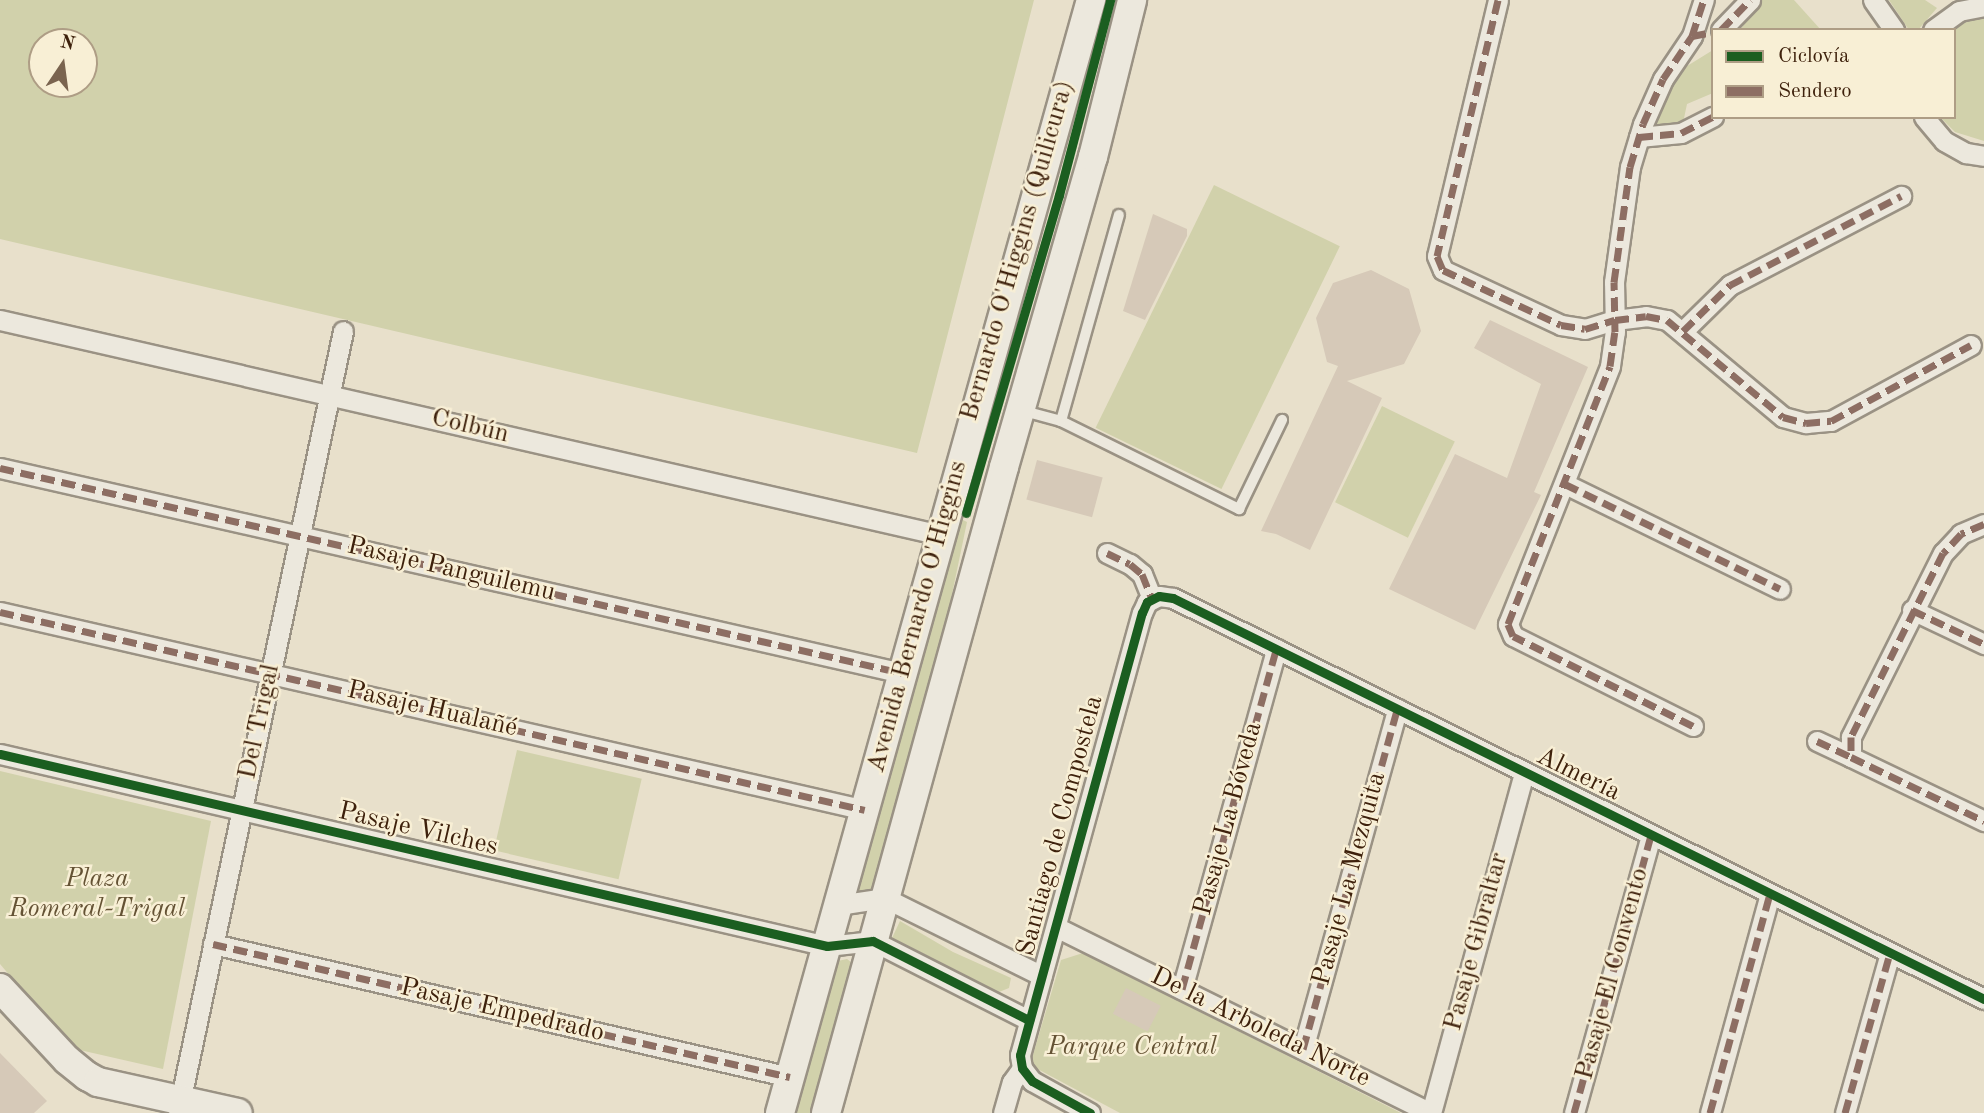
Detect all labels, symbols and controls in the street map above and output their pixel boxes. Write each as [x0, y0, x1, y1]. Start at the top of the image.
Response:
north arrow [28, 28, 98, 98]
legend [1711, 28, 1956, 119]
text: N [58, 33, 77, 55]
text: Ciclovía [1778, 46, 1849, 67]
street label: Bernardo O'Higgins (Quilicura) [954, 77, 1082, 425]
text: Sendero [1778, 81, 1852, 102]
street label: Colbún [428, 403, 512, 451]
street label: Avenida Bernardo O'Higgins [861, 458, 975, 776]
street label: Pasaje Panguilemu [344, 531, 558, 609]
street label: Del Trigal [233, 662, 287, 782]
street label: Pasaje Hualañé [344, 675, 520, 745]
street label: Santiago de Compostela [1011, 692, 1111, 960]
street label: Pasaje La Bóveda [1188, 719, 1270, 919]
street label: Almería [1531, 741, 1625, 809]
street label: Pasaje La Mezquita [1307, 769, 1393, 989]
street label: Pasaje Vilches [335, 796, 501, 864]
street label: Pasaje Gibraltar [1438, 849, 1516, 1035]
park label: Plaza Romeral-Trigal [9, 864, 185, 926]
street label: Pasaje El Convento [1570, 865, 1656, 1083]
street label: De la Arboleda Norte [1145, 961, 1375, 1095]
street label: Pasaje Empedrado [397, 972, 607, 1050]
park label: Parque Central [1047, 1032, 1217, 1064]

